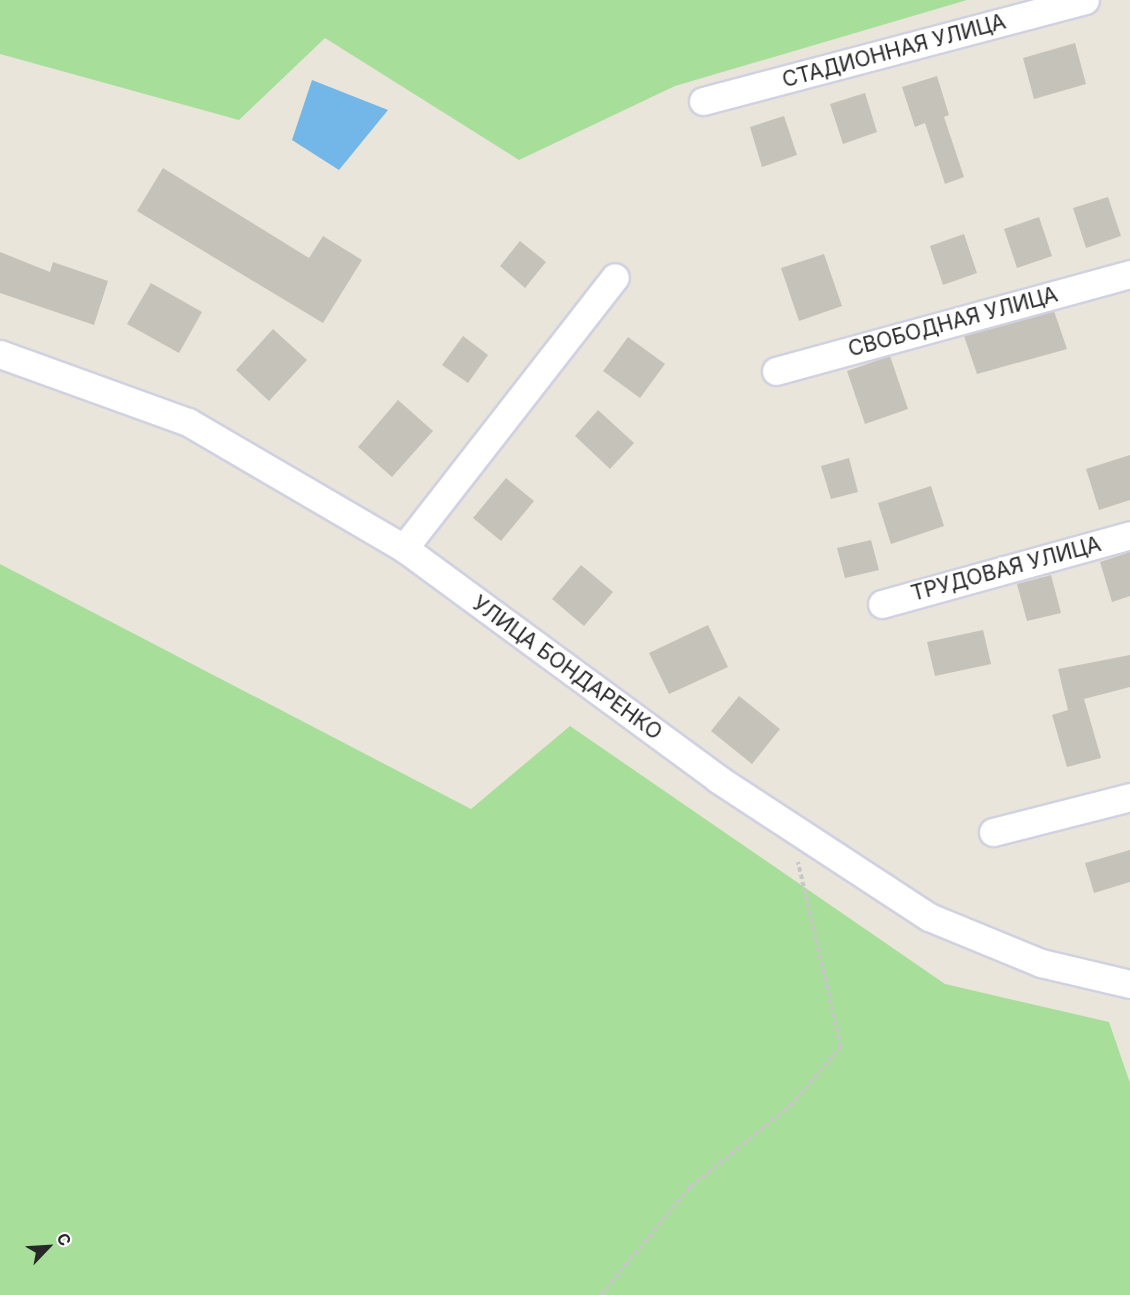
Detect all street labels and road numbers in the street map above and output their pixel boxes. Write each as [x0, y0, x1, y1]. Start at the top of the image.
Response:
street label: СТАДИОННАЯ УЛИЦА [780, 9, 1008, 93]
street label: СВОБОДНАЯ УЛИЦА [845, 282, 1061, 362]
street label: ТРУДОВАЯ УЛИЦА [908, 532, 1104, 606]
street label: УЛИЦА БОНДАРЕНКО [467, 591, 667, 745]

